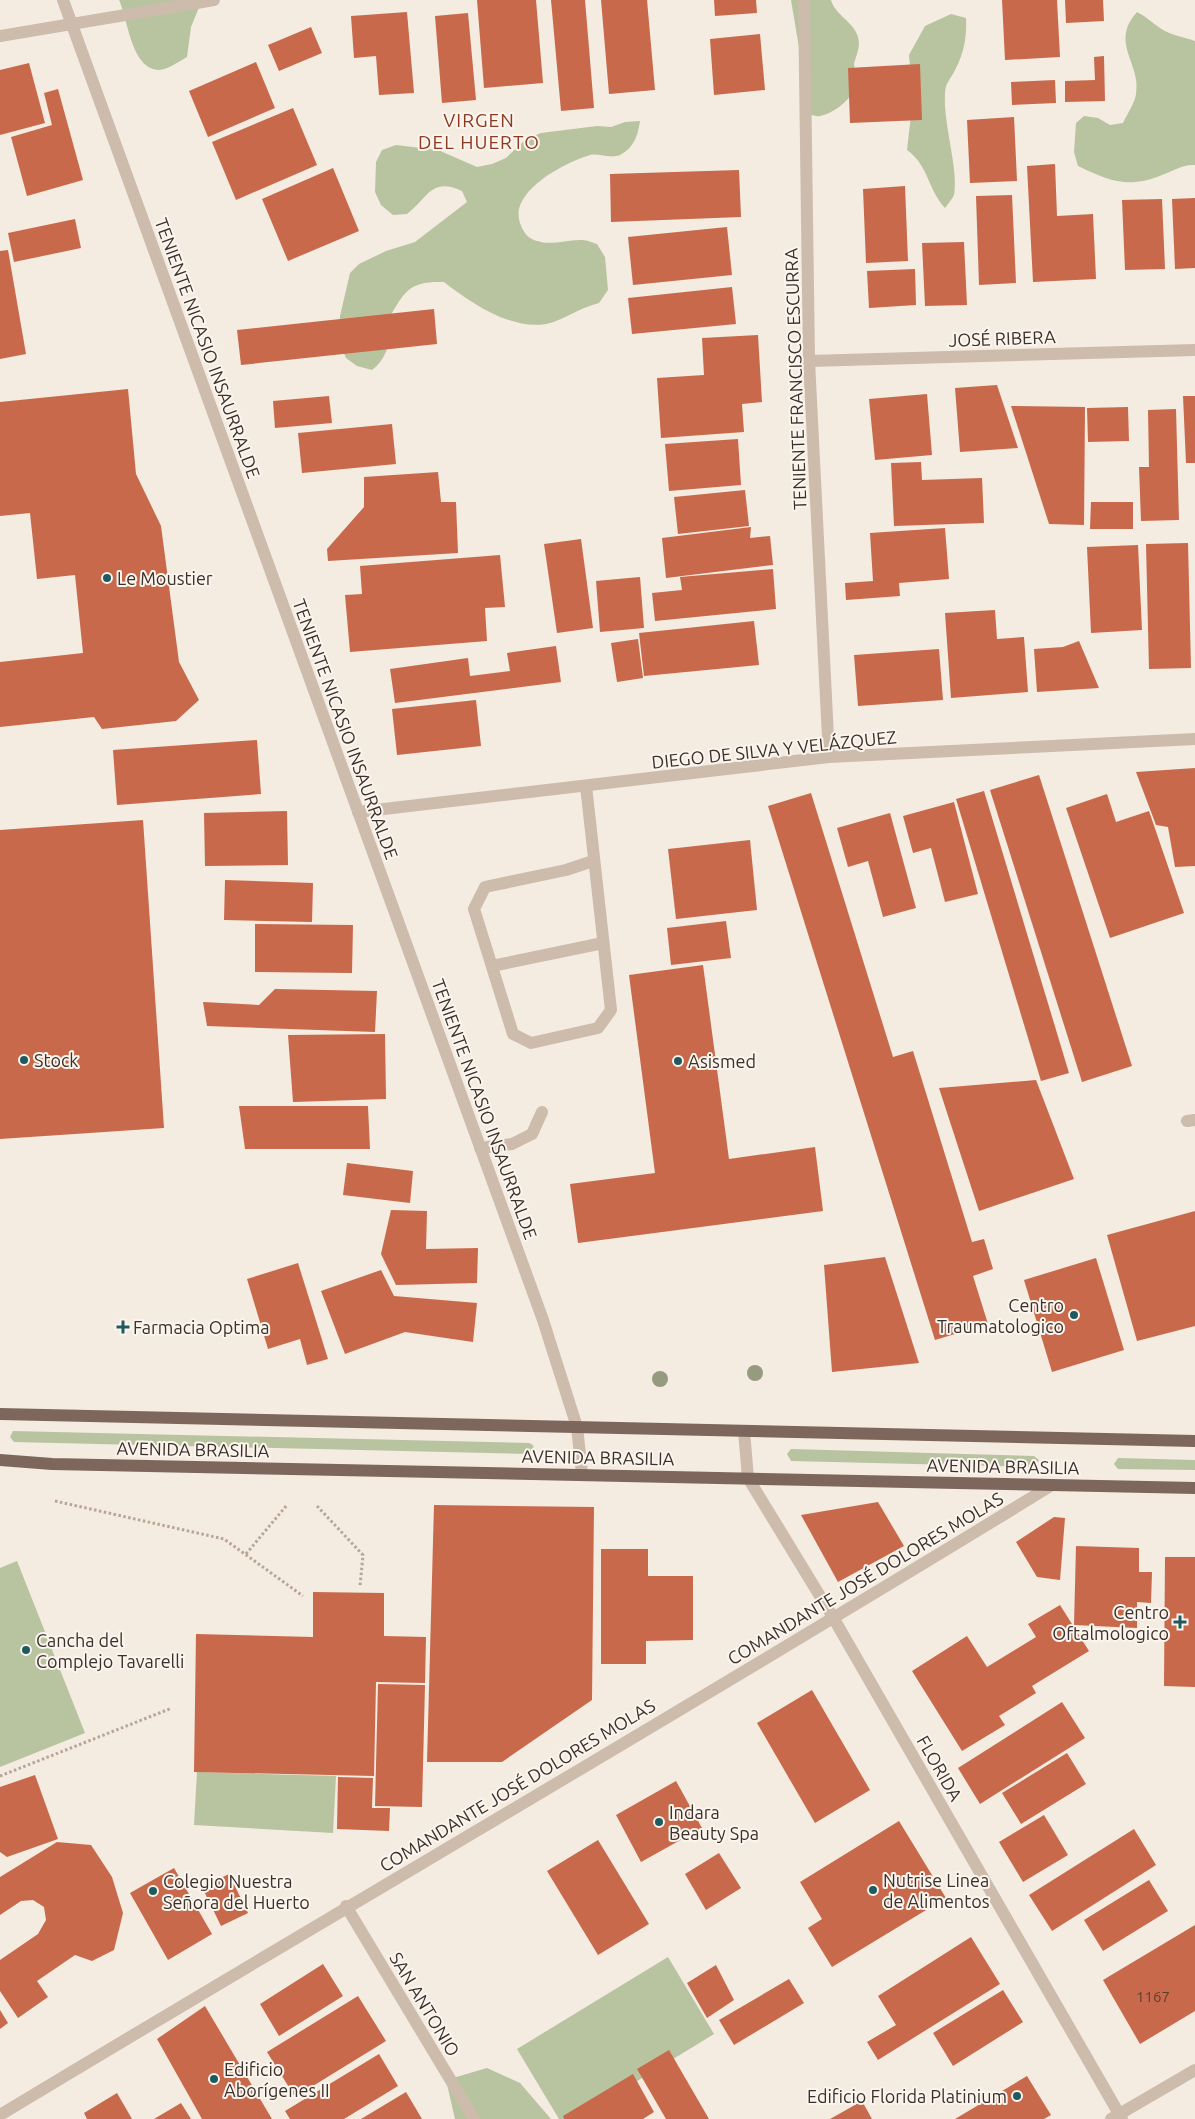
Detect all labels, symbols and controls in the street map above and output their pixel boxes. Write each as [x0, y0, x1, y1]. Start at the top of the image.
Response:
district label: VIRGEN DEL HUERTO [418, 109, 540, 153]
street label: TENIENTE NICASIO INSAURRALDE [152, 215, 264, 481]
street label: TENIENTE FRANCISCO ESCURRA [780, 247, 810, 510]
street label: JOSÉ RIBERA [948, 325, 1056, 350]
place label: Le Moustier [117, 568, 213, 588]
marker: Le Moustier [101, 572, 113, 584]
street label: TENIENTE NICASIO INSAURRALDE [290, 596, 402, 862]
street label: DIEGO DE SILVA Y VELÁZQUEZ [650, 725, 898, 773]
street label: TENIENTE NICASIO INSAURRALDE [429, 976, 541, 1242]
place label: Stock [34, 1050, 78, 1070]
place label: Asismed [688, 1051, 756, 1071]
marker: Stock [18, 1054, 30, 1066]
marker: Asismed [672, 1055, 684, 1067]
place label: Centro Traumatologico [937, 1295, 1064, 1336]
marker: Centro Traumatologico [1068, 1309, 1080, 1321]
place label: Farmacia Optima [133, 1317, 270, 1337]
marker: Farmacia Optima [117, 1321, 129, 1333]
street label: AVENIDA BRASILIA [116, 1438, 270, 1460]
street label: AVENIDA BRASILIA [521, 1446, 675, 1468]
street label: AVENIDA BRASILIA [926, 1455, 1080, 1477]
street label: COMANDANTE JOSÉ DOLORES MOLAS [723, 1487, 1006, 1668]
place label: Centro Oftalmologico [1052, 1602, 1169, 1643]
marker: Centro Oftalmologico [1173, 1615, 1187, 1629]
place label: Cancha del Complejo Tavarelli [36, 1630, 184, 1671]
marker: Cancha del Complejo Tavarelli [20, 1644, 32, 1656]
street label: COMANDANTE JOSÉ DOLORES MOLAS [375, 1694, 658, 1875]
street label: FLORIDA [913, 1732, 967, 1804]
place label: Indara Beauty Spa [669, 1802, 759, 1843]
marker: Indara Beauty Spa [653, 1816, 665, 1828]
place label: Nutrise Linea de Alimentos [883, 1870, 990, 1911]
place label: Colegio Nuestra Señora del Huerto [163, 1871, 310, 1912]
marker: Nutrise Linea de Alimentos [867, 1884, 879, 1896]
marker: Colegio Nuestra Señora del Huerto [147, 1885, 159, 1897]
street label: SAN ANTONIO [386, 1948, 464, 2060]
house number: 1167 [1136, 1988, 1170, 2005]
place label: Edificio Aborígenes II [224, 2059, 330, 2100]
marker: Edificio Aborígenes II [208, 2073, 220, 2085]
place label: Edificio Florida Platinium [807, 2086, 1007, 2106]
marker: Edificio Florida Platinium [1011, 2090, 1023, 2102]

